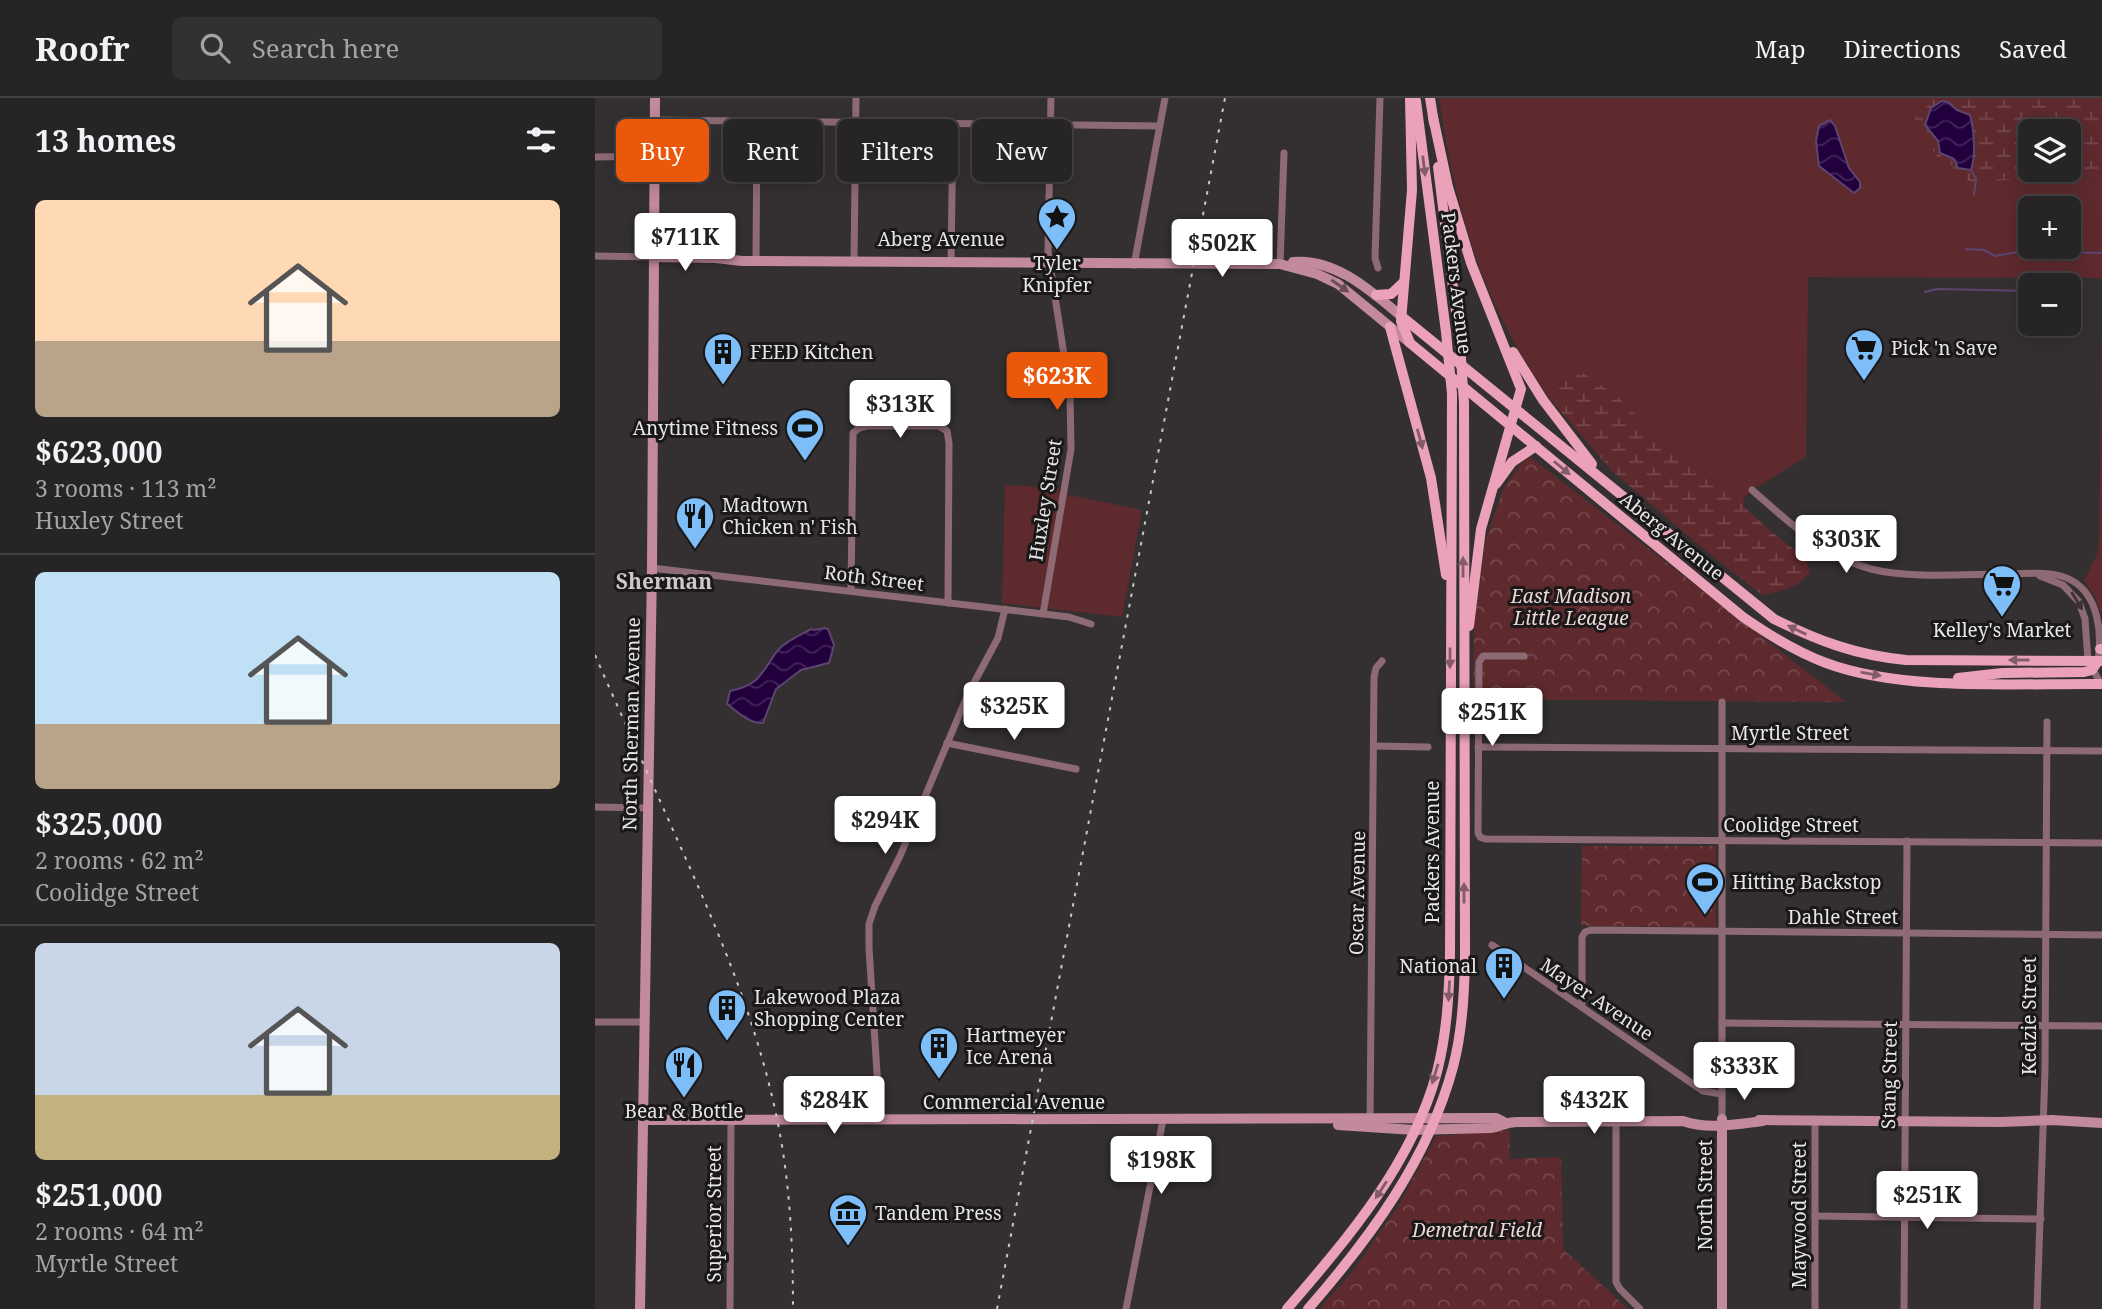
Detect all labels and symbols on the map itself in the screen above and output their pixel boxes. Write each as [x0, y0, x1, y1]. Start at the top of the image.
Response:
one-way arrow [1419, 155, 1430, 177]
place icon: Tyler Knipfer [1036, 196, 1078, 251]
street label: Packers Avenue [1435, 211, 1479, 355]
pin: $711K [636, 214, 734, 273]
pin: $502K [1173, 220, 1271, 279]
street label: Aberg Avenue [877, 226, 1005, 252]
place label: Tyler Knipfer [1022, 250, 1092, 298]
one-way arrow [1331, 279, 1349, 293]
supermarket icon: Pick 'n Save [1843, 327, 1885, 382]
building icon: FEED Kitchen [702, 331, 744, 386]
place label: Pick 'n Save [1891, 335, 1998, 361]
place label: FEED Kitchen [750, 339, 874, 365]
pin: $623K [1008, 352, 1106, 412]
pin: $313K [851, 380, 949, 440]
sports icon: Anytime Fitness [784, 407, 826, 462]
place label: Anytime Fitness [633, 415, 778, 441]
one-way arrow [1415, 428, 1426, 450]
street label: Huxley Street [1023, 437, 1067, 563]
one-way arrow [1554, 460, 1571, 475]
street label: Aberg Avenue [1614, 486, 1730, 586]
place label: Madtown Chicken n' Fish [722, 492, 858, 540]
restaurant icon: Madtown Chicken n' Fish [674, 495, 716, 550]
pin: $303K [1797, 516, 1895, 575]
one-way arrow [1457, 556, 1469, 578]
street label: Roth Street [823, 559, 926, 597]
supermarket icon: Kelley's Market [1981, 563, 2023, 618]
district label: Sherman [616, 567, 712, 595]
park label: East Madison Little League [1510, 583, 1632, 631]
one-way arrow [2071, 592, 2083, 611]
street label: North Sherman Avenue [616, 617, 646, 831]
place label: Kelley's Market [1933, 617, 2072, 643]
one-way arrow [1787, 625, 1807, 636]
one-way arrow [1444, 647, 1456, 669]
one-way arrow [2008, 655, 2030, 666]
one-way arrow [1860, 669, 1882, 680]
pin: $325K [965, 682, 1063, 742]
pin: $251K [1443, 688, 1541, 748]
street label: Myrtle Street [1731, 720, 1849, 746]
street label: Packers Avenue [1419, 781, 1445, 923]
pin: $294K [836, 796, 934, 856]
street label: Coolidge Street [1723, 812, 1859, 838]
street label: Oscar Avenue [1343, 831, 1371, 955]
sports icon: Hitting Backstop [1684, 861, 1726, 916]
place label: Hitting Backstop [1732, 869, 1882, 895]
one-way arrow [1458, 882, 1470, 904]
street label: Dahle Street [1788, 904, 1899, 930]
building icon: National [1483, 945, 1525, 1000]
street label: Mayer Avenue [1535, 952, 1659, 1046]
place label: National [1399, 953, 1477, 979]
street label: Kedzie Street [2016, 956, 2042, 1075]
one-way arrow [1443, 980, 1454, 1002]
place label: Lakewood Plaza Shopping Center [754, 984, 904, 1032]
building icon: Lakewood Plaza Shopping Center [706, 987, 748, 1042]
street label: Stang Street [1875, 1020, 1903, 1129]
place label: Hartmeyer Ice Arena [966, 1022, 1065, 1070]
building icon: Hartmeyer Ice Arena [918, 1025, 960, 1080]
pin: $333K [1695, 1042, 1793, 1102]
restaurant icon: Bear & Bottle [663, 1044, 705, 1099]
one-way arrow [1430, 1063, 1440, 1084]
pin: $284K [785, 1076, 883, 1136]
pin: $432K [1545, 1076, 1643, 1136]
street label: Commercial Avenue [923, 1089, 1105, 1115]
place label: Bear & Bottle [624, 1098, 744, 1124]
pin: $198K [1112, 1136, 1210, 1196]
street label: North Street [1692, 1139, 1718, 1251]
street label: Maywood Street [1786, 1141, 1812, 1288]
street label: Superior Street [701, 1145, 727, 1283]
pin: $251K [1878, 1172, 1976, 1231]
one-way arrow [1375, 1180, 1388, 1200]
museum icon: Tandem Press [827, 1192, 869, 1247]
place label: Tandem Press [875, 1200, 1001, 1226]
park label: Demetral Field [1411, 1217, 1543, 1243]

